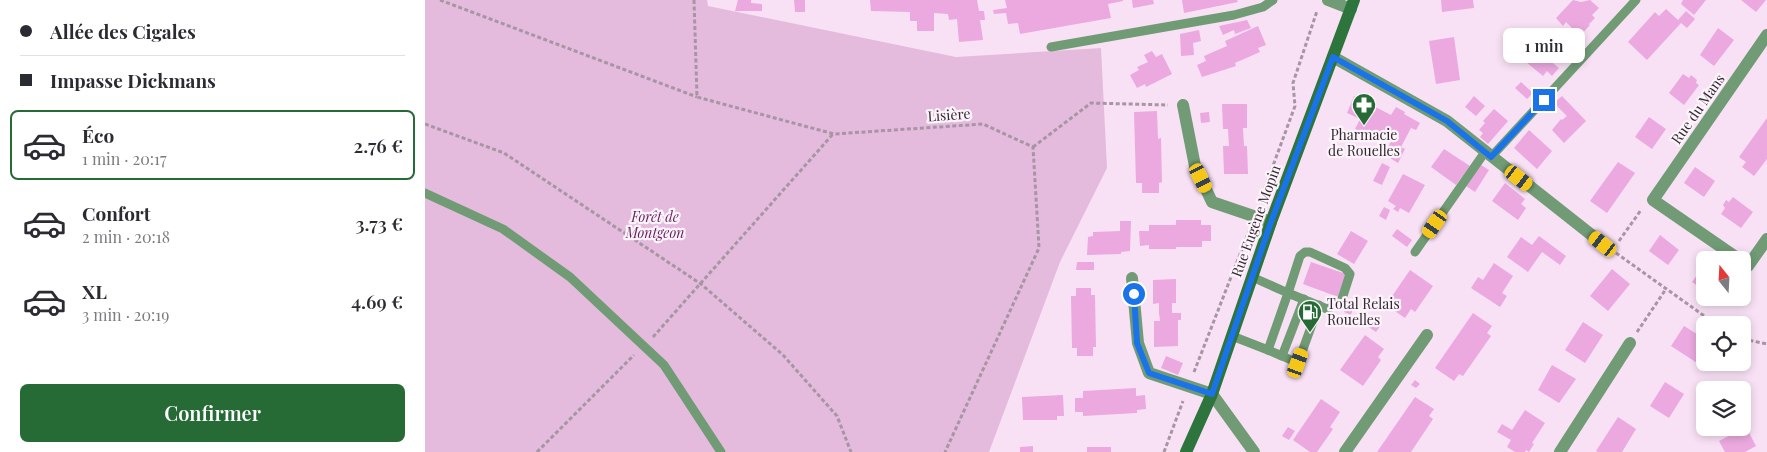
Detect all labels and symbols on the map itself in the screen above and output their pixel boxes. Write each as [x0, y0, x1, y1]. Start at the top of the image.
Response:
callout: 1 min [1503, 28, 1585, 62]
street label: Rue du Mans [1667, 70, 1729, 147]
route end [1533, 89, 1555, 111]
pharmacy icon: Pharmacie de Rouelles [1351, 92, 1377, 126]
street label: Lisière [927, 104, 971, 125]
place label: Pharmacie de Rouelles [1328, 125, 1400, 160]
car [1187, 161, 1214, 195]
street label: Rue Eugène Mopin [1226, 162, 1285, 279]
car [1502, 163, 1535, 193]
park label: Forêt de Montgeon [625, 207, 684, 242]
car [1420, 207, 1449, 241]
car [1586, 229, 1619, 259]
north arrow [1696, 251, 1751, 306]
route start [1123, 283, 1145, 305]
place label: Total Relais Rouelles [1327, 294, 1400, 329]
fuel station icon: Total Relais Rouelles [1297, 299, 1323, 333]
car [1285, 346, 1310, 380]

